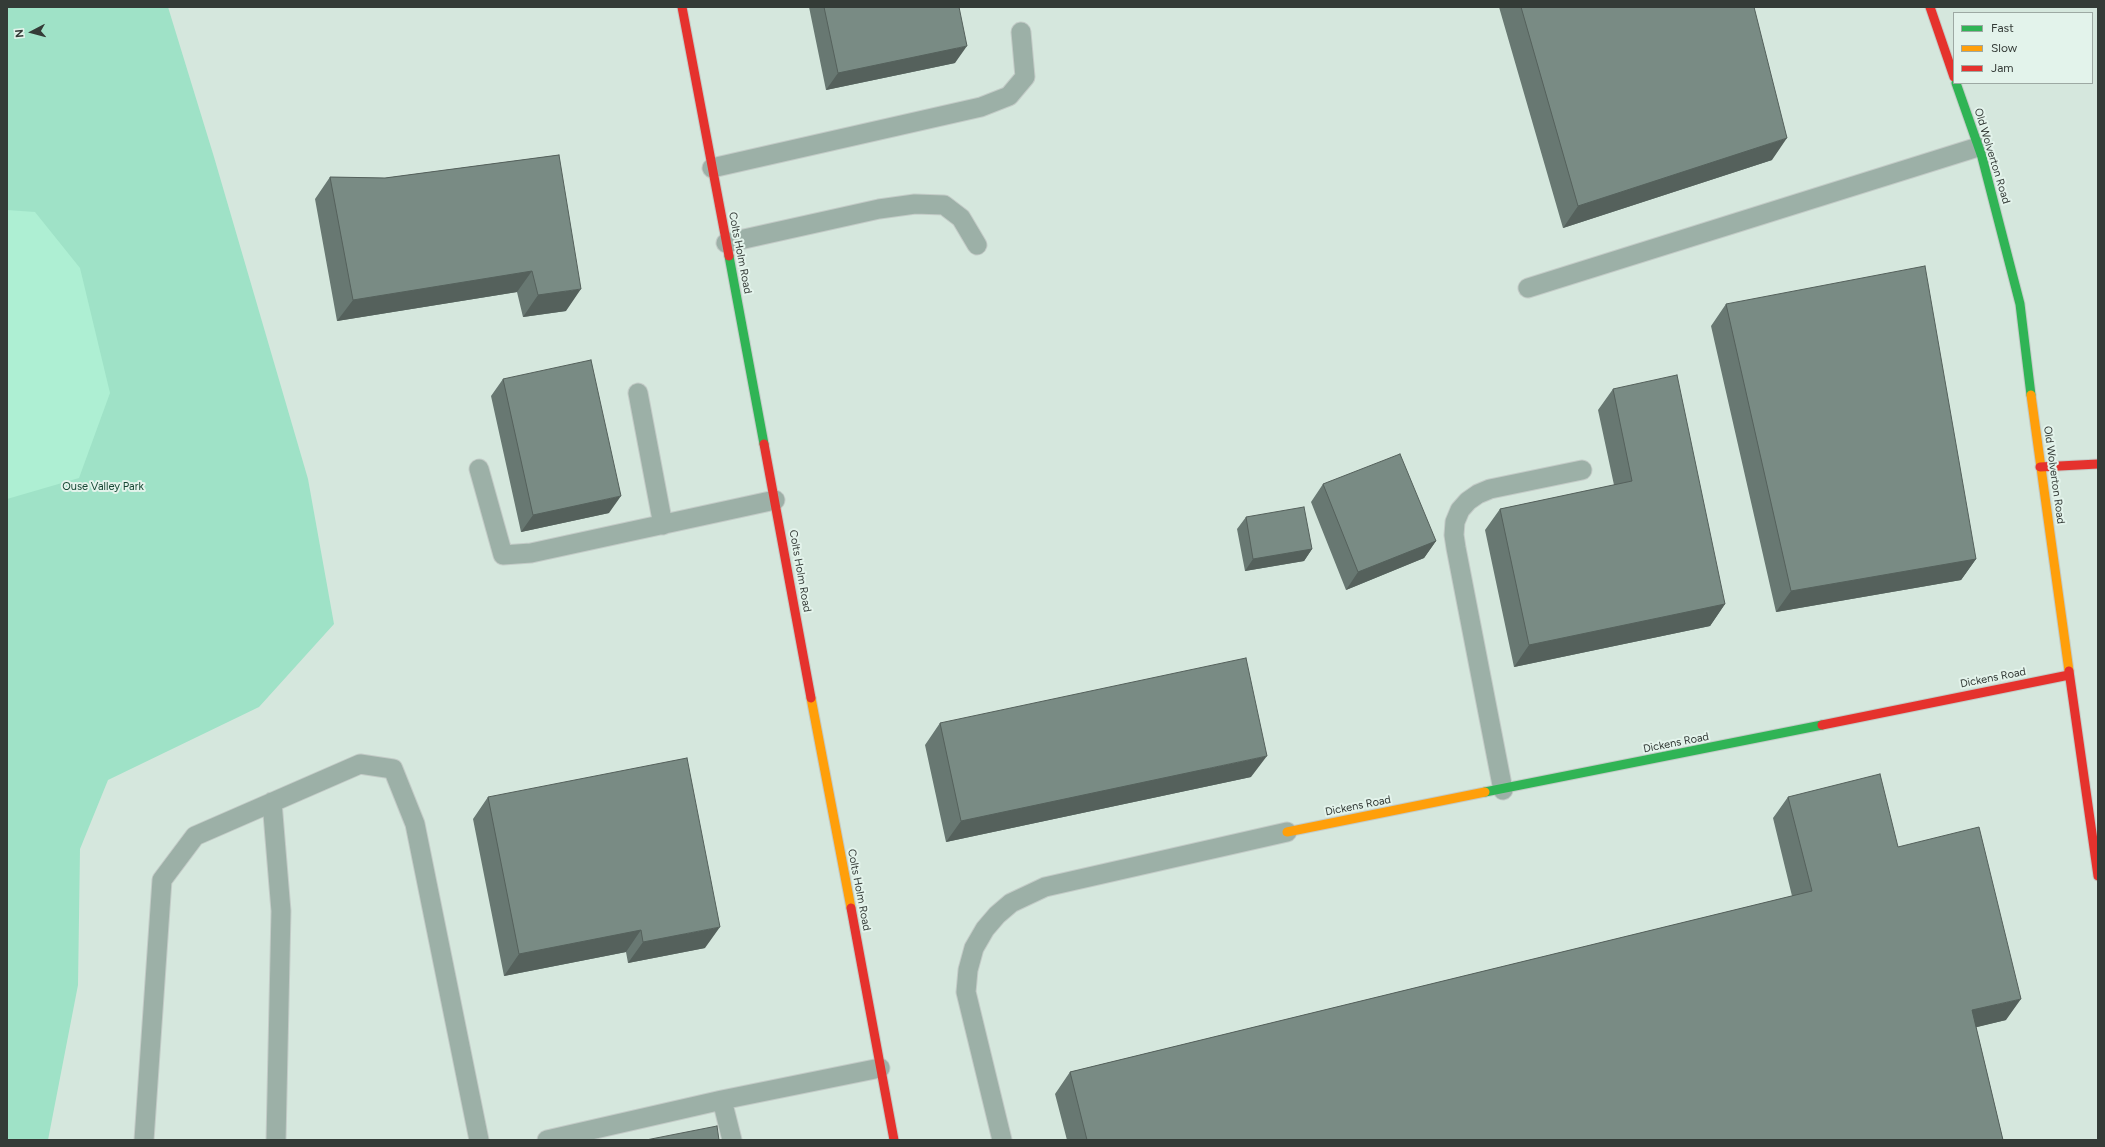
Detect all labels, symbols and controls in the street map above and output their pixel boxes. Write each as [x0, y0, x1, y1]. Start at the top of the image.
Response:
north arrow [12, 12, 52, 52]
legend [1953, 12, 2093, 84]
text: Fast [1991, 21, 2014, 35]
text: N [13, 28, 26, 38]
text: Slow [1991, 41, 2017, 55]
text: Jam [1991, 61, 2014, 75]
street label: Old Wolverton Road [1971, 107, 2013, 205]
street label: Colts Holm Road [726, 211, 754, 295]
street label: Old Wolverton Road [2041, 425, 2067, 525]
park label: Ouse Valley Park [62, 480, 144, 494]
street label: Colts Holm Road [786, 529, 814, 613]
street label: Dickens Road [1959, 665, 2027, 691]
street label: Dickens Road [1642, 730, 1710, 756]
street label: Dickens Road [1324, 793, 1392, 819]
street label: Colts Holm Road [845, 848, 873, 932]

